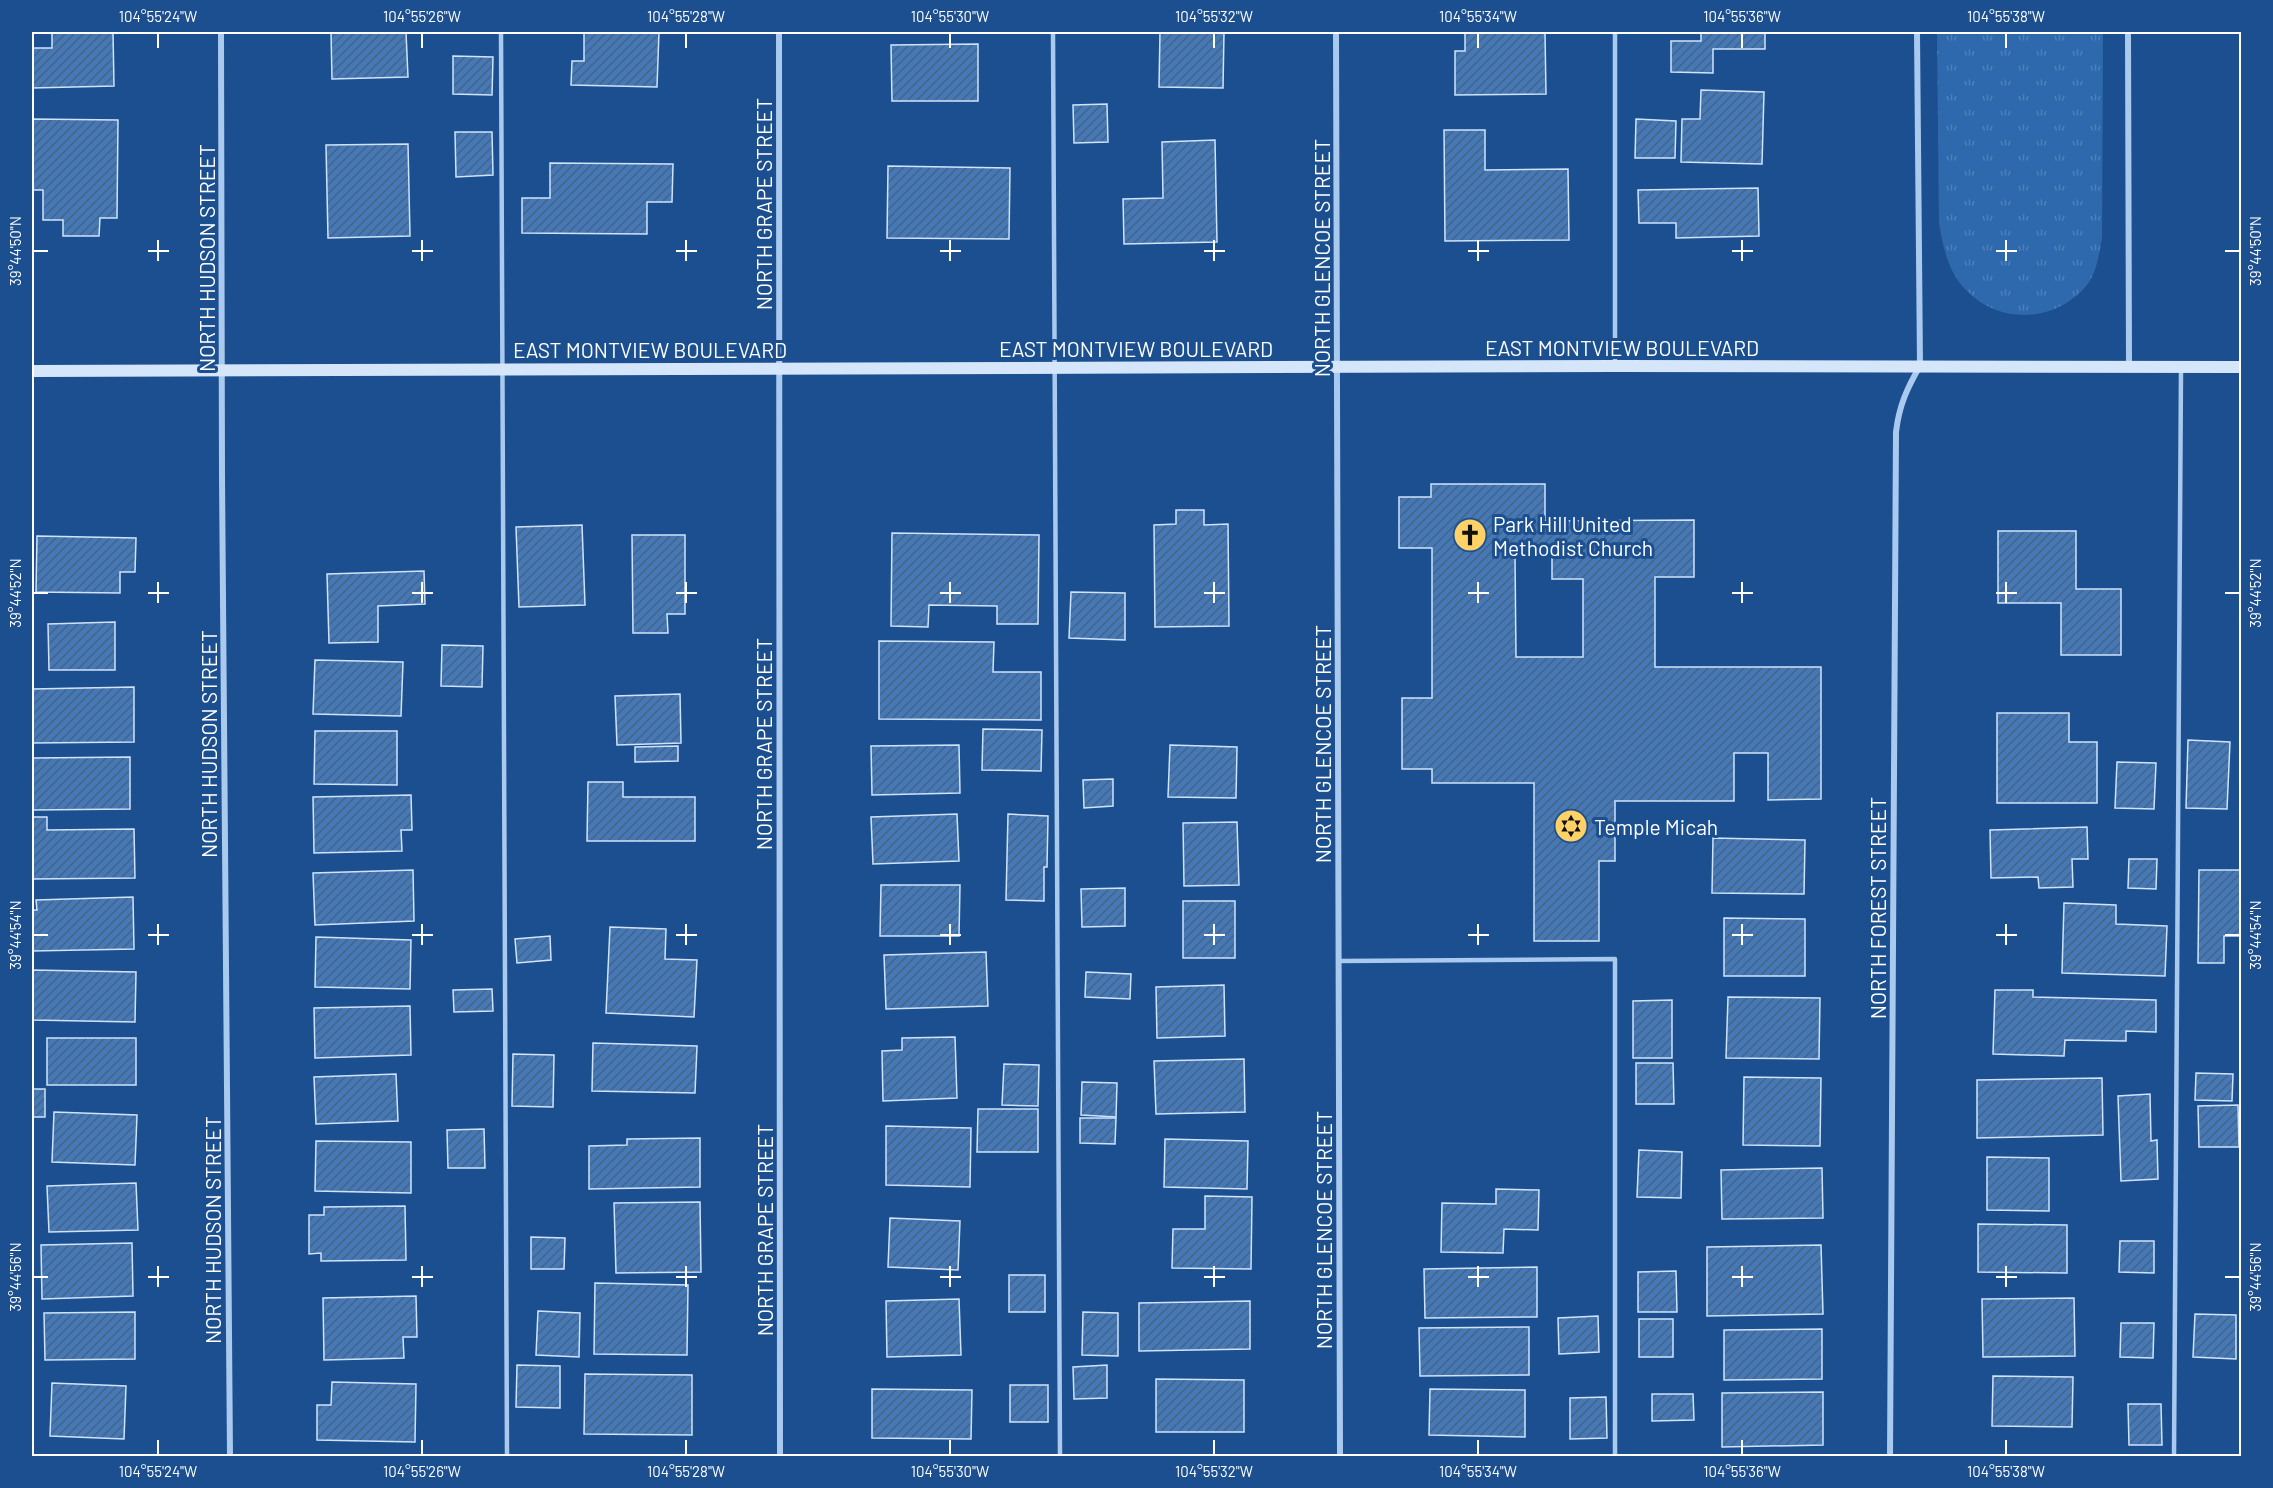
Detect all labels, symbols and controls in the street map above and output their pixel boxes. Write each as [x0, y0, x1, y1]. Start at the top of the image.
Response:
text: 104°55'24"W [119, 7, 197, 25]
text: 104°55'26"W [383, 7, 461, 25]
text: 104°55'28"W [647, 7, 725, 25]
text: 104°55'30"W [911, 7, 989, 25]
text: 104°55'32"W [1175, 7, 1253, 25]
text: 104°55'34"W [1439, 7, 1517, 25]
text: 104°55'36"W [1703, 7, 1781, 25]
text: 104°55'38"W [1967, 7, 2045, 25]
street label: NORTH GRAPE STREET [751, 98, 776, 310]
street label: NORTH GLENCOE STREET [1309, 139, 1334, 377]
street label: NORTH HUDSON STREET [194, 144, 219, 372]
text: 39°44'50"N [6, 216, 24, 286]
text: 39°44'50"N [2246, 216, 2264, 286]
street label: EAST MONTVIEW BOULEVARD [1485, 335, 1759, 360]
street label: EAST MONTVIEW BOULEVARD [999, 336, 1273, 361]
street label: EAST MONTVIEW BOULEVARD [513, 337, 787, 362]
place label: Park Hill United Methodist Church [1493, 511, 1653, 560]
church icon: Park Hill United Methodist Church [1452, 517, 1488, 553]
text: 39°44'52"N [6, 558, 24, 628]
text: 39°44'52"N [2246, 558, 2264, 628]
street label: NORTH GLENCOE STREET [1310, 625, 1335, 863]
street label: NORTH HUDSON STREET [196, 630, 221, 858]
street label: NORTH GRAPE STREET [751, 638, 776, 850]
street label: NORTH FOREST STREET [1865, 797, 1890, 1019]
synagogue icon: Temple Micah [1553, 808, 1589, 844]
place label: Temple Micah [1594, 814, 1718, 839]
text: 39°44'54"N [6, 900, 24, 970]
text: 39°44'54"N [2246, 900, 2264, 970]
street label: NORTH GLENCOE STREET [1311, 1111, 1336, 1349]
street label: NORTH HUDSON STREET [200, 1116, 225, 1344]
street label: NORTH GRAPE STREET [752, 1124, 777, 1336]
text: 39°44'56"N [6, 1242, 24, 1312]
text: 39°44'56"N [2246, 1242, 2264, 1312]
text: 104°55'24"W [119, 1462, 197, 1480]
text: 104°55'26"W [383, 1462, 461, 1480]
text: 104°55'28"W [647, 1462, 725, 1480]
text: 104°55'30"W [911, 1462, 989, 1480]
text: 104°55'32"W [1175, 1462, 1253, 1480]
text: 104°55'34"W [1439, 1462, 1517, 1480]
text: 104°55'36"W [1703, 1462, 1781, 1480]
text: 104°55'38"W [1967, 1462, 2045, 1480]

